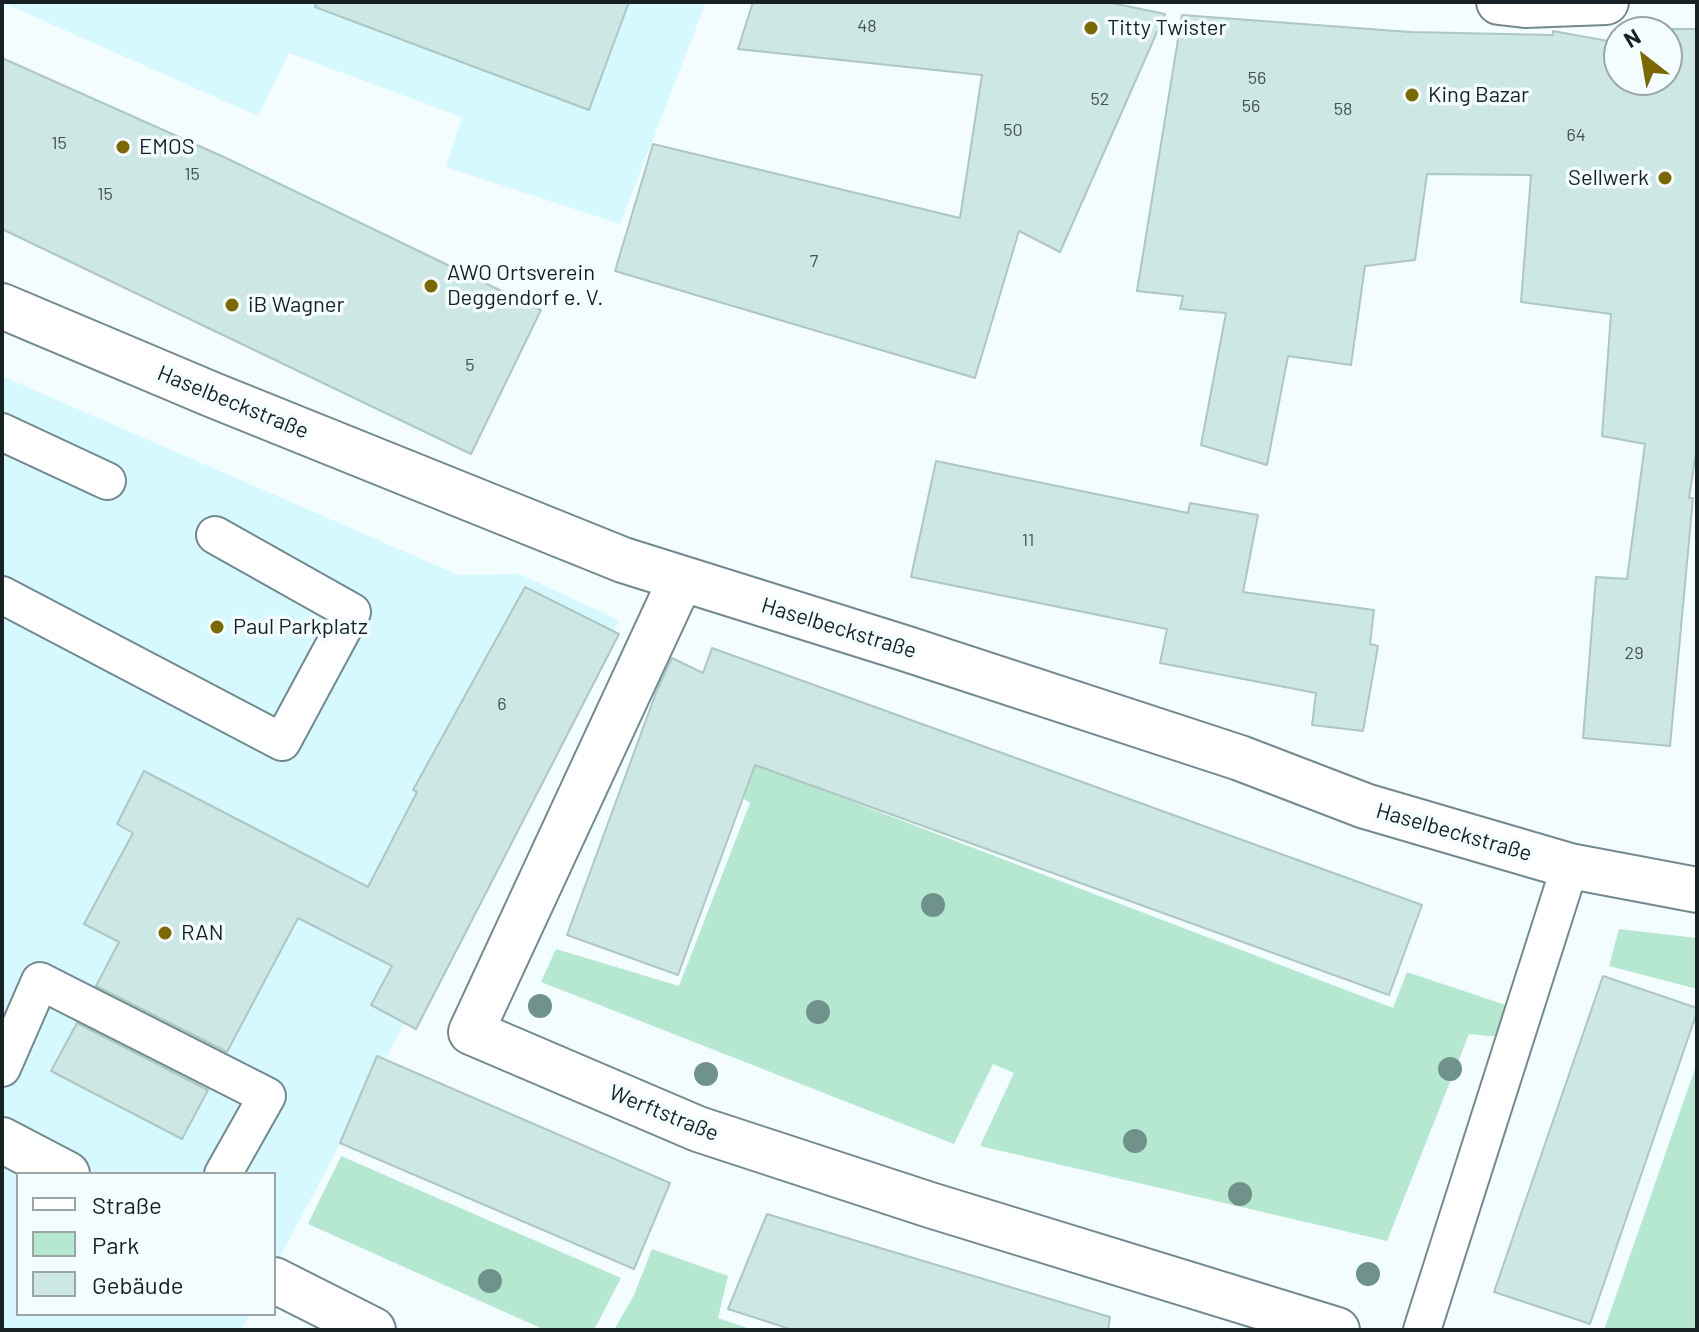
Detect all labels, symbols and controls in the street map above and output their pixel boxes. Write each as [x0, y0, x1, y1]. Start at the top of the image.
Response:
house number: 48 [857, 15, 877, 37]
place label: Titty Twister [1107, 15, 1227, 41]
north arrow [1603, 16, 1683, 96]
marker: Titty Twister [1082, 19, 1100, 37]
text: N [1619, 22, 1645, 52]
house number: 56 [1248, 67, 1266, 89]
place label: King Bazar [1428, 82, 1529, 108]
marker: King Bazar [1403, 86, 1421, 104]
house number: 52 [1091, 88, 1109, 110]
house number: 56 [1242, 95, 1260, 117]
house number: 58 [1334, 98, 1352, 120]
house number: 50 [1003, 119, 1023, 141]
house number: 64 [1566, 124, 1586, 146]
house number: 15 [51, 132, 67, 154]
place label: EMOS [139, 134, 195, 160]
marker: EMOS [114, 138, 132, 156]
house number: 15 [184, 163, 200, 185]
place label: Sellwerk [1568, 165, 1649, 191]
marker: Sellwerk [1656, 169, 1674, 187]
house number: 15 [97, 183, 113, 205]
house number: 7 [810, 250, 818, 272]
place label: AWO Ortsverein Deggendorf e. V. [447, 260, 603, 312]
marker: AWO Ortsverein Deggendorf e. V. [422, 277, 440, 295]
place label: iB Wagner [248, 292, 345, 318]
marker: iB Wagner [223, 296, 241, 314]
house number: 5 [465, 354, 475, 376]
street label: Haselbeckstraße [154, 360, 312, 444]
house number: 11 [1022, 529, 1034, 551]
street label: Haselbeckstraße [758, 592, 920, 664]
place label: Paul Parkplatz [233, 614, 368, 640]
marker: Paul Parkplatz [208, 618, 226, 636]
house number: 29 [1624, 642, 1644, 664]
house number: 6 [497, 693, 507, 715]
street label: Haselbeckstraße [1373, 797, 1535, 867]
place label: RAN [181, 920, 224, 946]
marker: RAN [156, 924, 174, 942]
street label: Werftstraße [605, 1079, 723, 1147]
legend [16, 1172, 276, 1316]
text: Straße [92, 1190, 162, 1219]
text: Park [92, 1230, 139, 1259]
text: Gebäude [92, 1270, 184, 1299]

